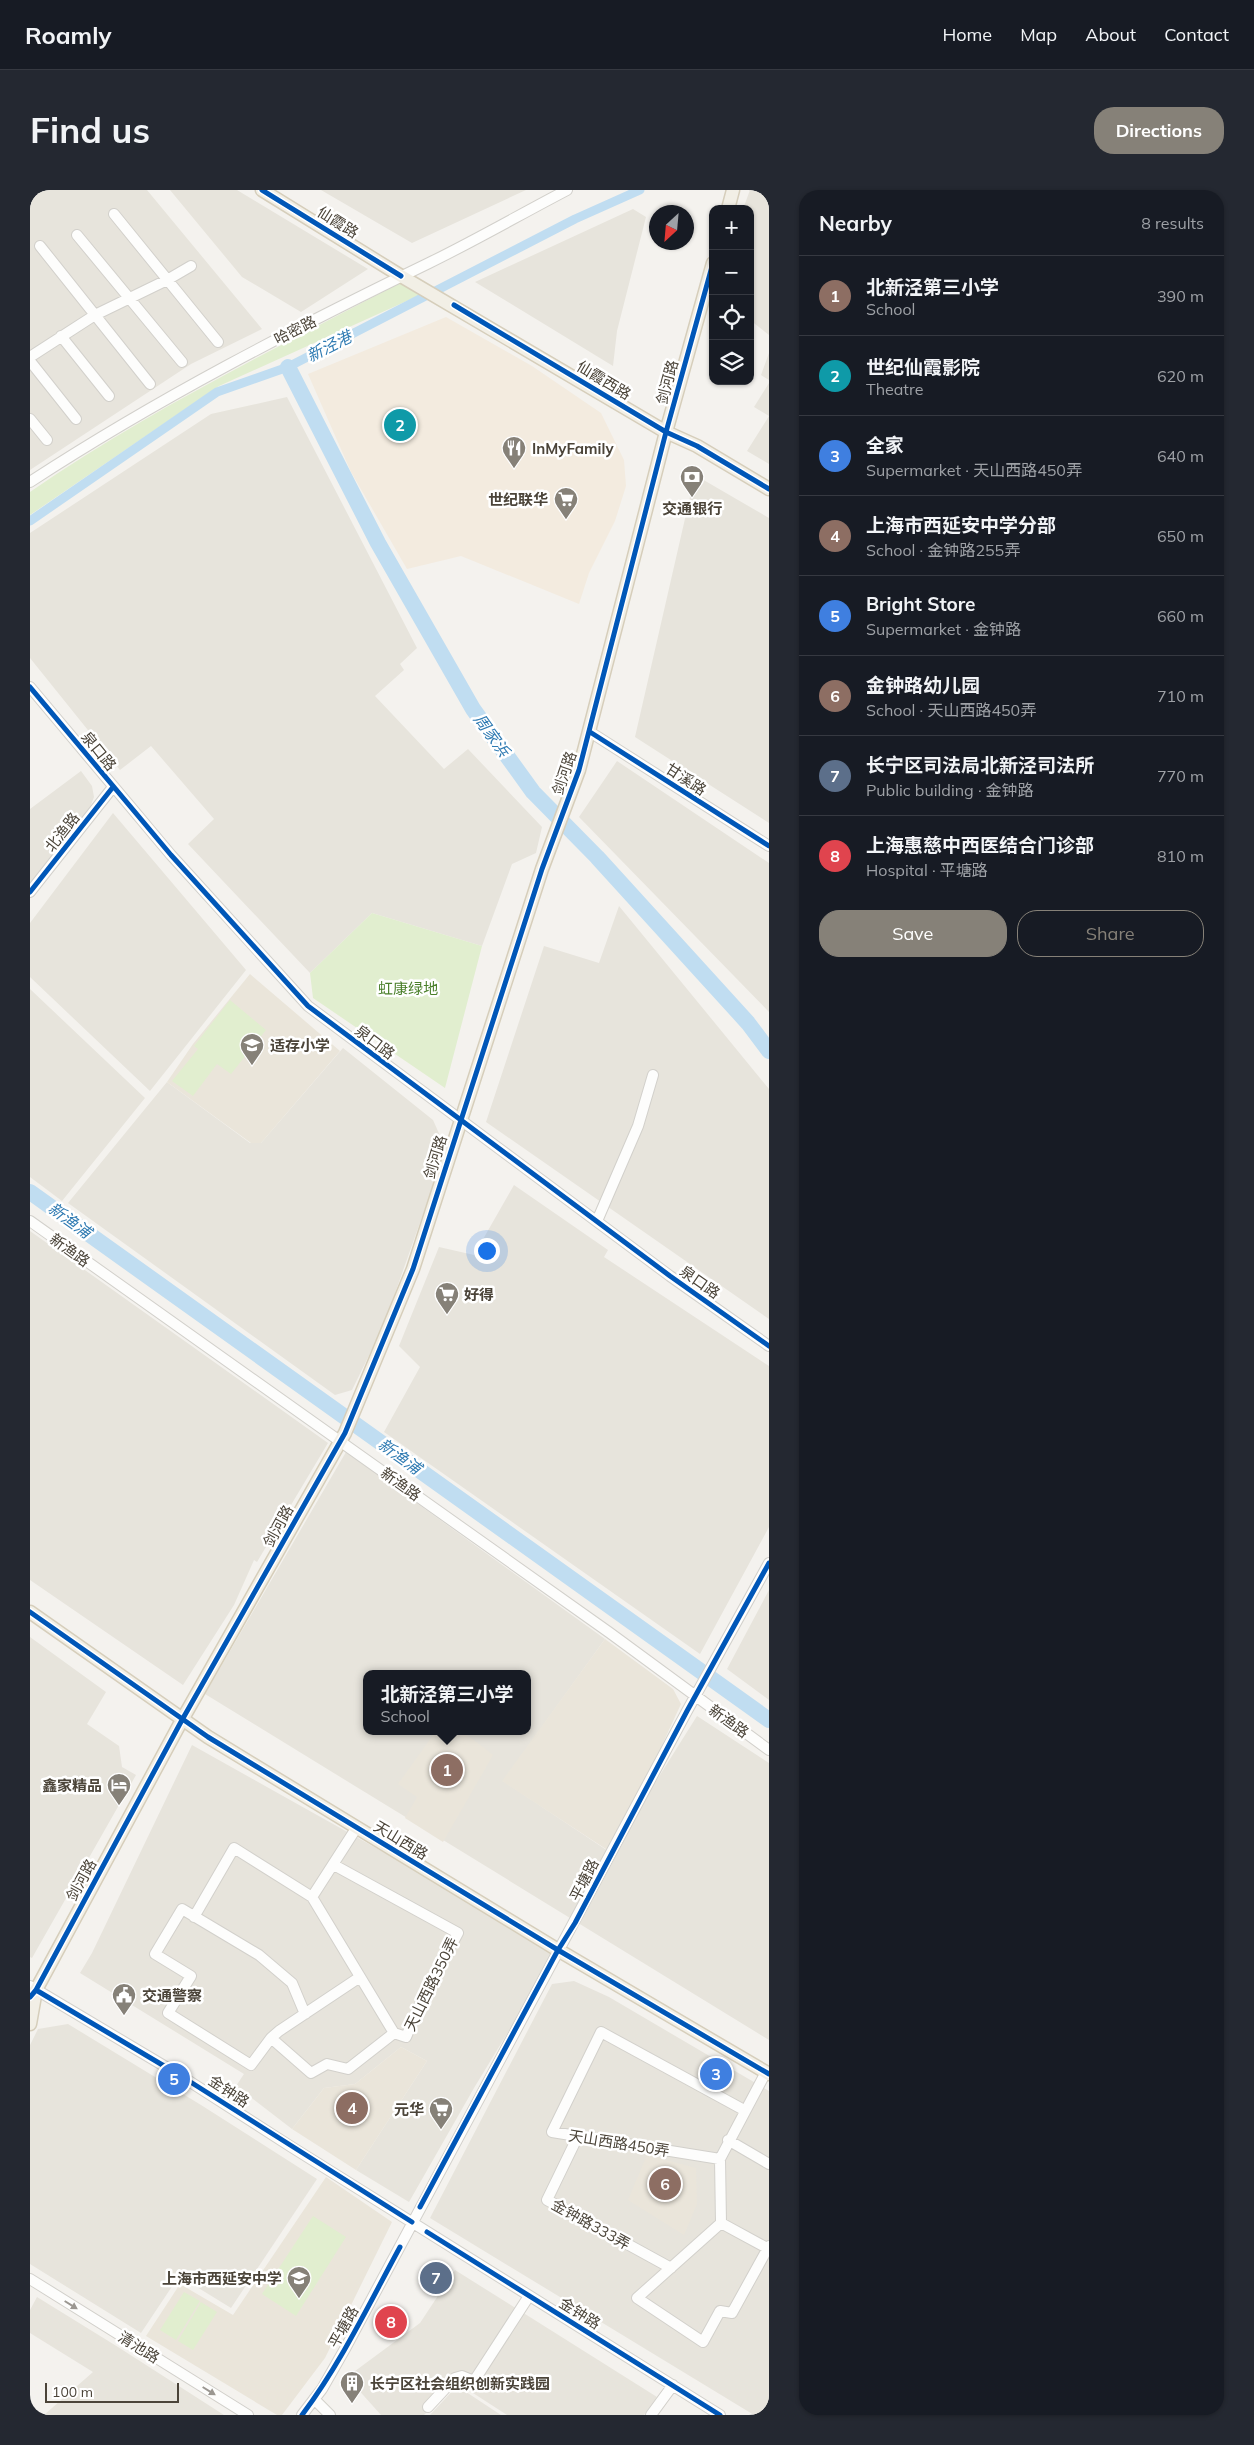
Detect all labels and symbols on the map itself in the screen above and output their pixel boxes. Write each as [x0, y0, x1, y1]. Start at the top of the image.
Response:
street label: 仙霞路 [314, 202, 362, 242]
north arrow [649, 205, 694, 250]
street label: 哈密路 [271, 311, 319, 349]
water label: 新泾港 [303, 325, 357, 366]
street label: 仙霞西路 [573, 356, 635, 404]
street label: 剑河路 [652, 358, 682, 406]
pin: 2 [384, 406, 416, 444]
restaurant icon: InMyFamily [501, 435, 527, 469]
place label: InMyFamily [532, 439, 614, 458]
bank icon: 交通银行 [679, 464, 705, 498]
supermarket icon: 世纪联华 [553, 486, 579, 520]
place label: 世纪联华 [488, 490, 548, 509]
place label: 交通银行 [662, 499, 722, 518]
water label: 周家浜 [470, 710, 515, 762]
street label: 泉口路 [77, 728, 121, 774]
street label: 剑河路 [548, 749, 580, 797]
street label: 甘溪路 [662, 759, 710, 799]
street label: 北渔路 [41, 808, 83, 856]
park label: 虹康绿地 [378, 979, 438, 998]
street label: 泉口路 [351, 1021, 399, 1063]
school or university icon: 适存小学 [239, 1032, 265, 1066]
place label: 适存小学 [270, 1036, 330, 1055]
street label: 剑河路 [419, 1133, 451, 1181]
water label: 新渔浦 [45, 1198, 98, 1244]
street label: 新渔路 [46, 1229, 94, 1271]
your location [474, 1238, 500, 1264]
street label: 泉口路 [676, 1261, 724, 1303]
supermarket icon: 好得 [434, 1281, 460, 1315]
place label: 好得 [464, 1285, 494, 1304]
water label: 新渔浦 [375, 1434, 428, 1480]
street label: 新渔路 [377, 1463, 425, 1505]
street label: 剑河路 [259, 1502, 297, 1550]
street label: 新渔路 [705, 1700, 753, 1742]
pin: 1 [431, 1751, 463, 1789]
hotel icon: 鑫家精品 [106, 1772, 132, 1806]
place label: 鑫家精品 [42, 1776, 102, 1795]
street label: 天山西路 [370, 1816, 432, 1864]
street label: 剑河路 [62, 1856, 100, 1904]
street label: 平塘路 [565, 1856, 603, 1904]
street label: 天山西路350弄 [400, 1934, 462, 2034]
public building icon: 交通警察 [111, 1982, 137, 2016]
place label: 交通警察 [142, 1986, 202, 2005]
pin: 3 [700, 2055, 732, 2093]
pin: 5 [158, 2060, 190, 2098]
street label: 金钟路 [205, 2071, 253, 2111]
pin: 4 [336, 2089, 368, 2127]
supermarket icon: 元华 [428, 2096, 454, 2130]
place label: 元华 [394, 2100, 424, 2119]
street label: 天山西路450弄 [567, 2126, 671, 2160]
pin: 6 [649, 2165, 681, 2203]
street label: 金钟路333弄 [548, 2195, 634, 2253]
pin: 7 [420, 2259, 452, 2297]
school or university icon: 上海市西延安中学 [286, 2265, 312, 2299]
place label: 上海市西延安中学 [162, 2269, 282, 2288]
street label: 金钟路 [556, 2293, 604, 2333]
one-way arrow [65, 2301, 78, 2310]
street label: 平塘路 [324, 2303, 362, 2351]
pin: 8 [375, 2303, 407, 2341]
street label: 清池路 [115, 2327, 163, 2367]
building icon: 长宁区社会组织创新实践园 [339, 2370, 365, 2404]
place label: 长宁区社会组织创新实践园 [370, 2374, 550, 2393]
scale bar [45, 2380, 179, 2403]
one-way arrow [203, 2386, 216, 2396]

